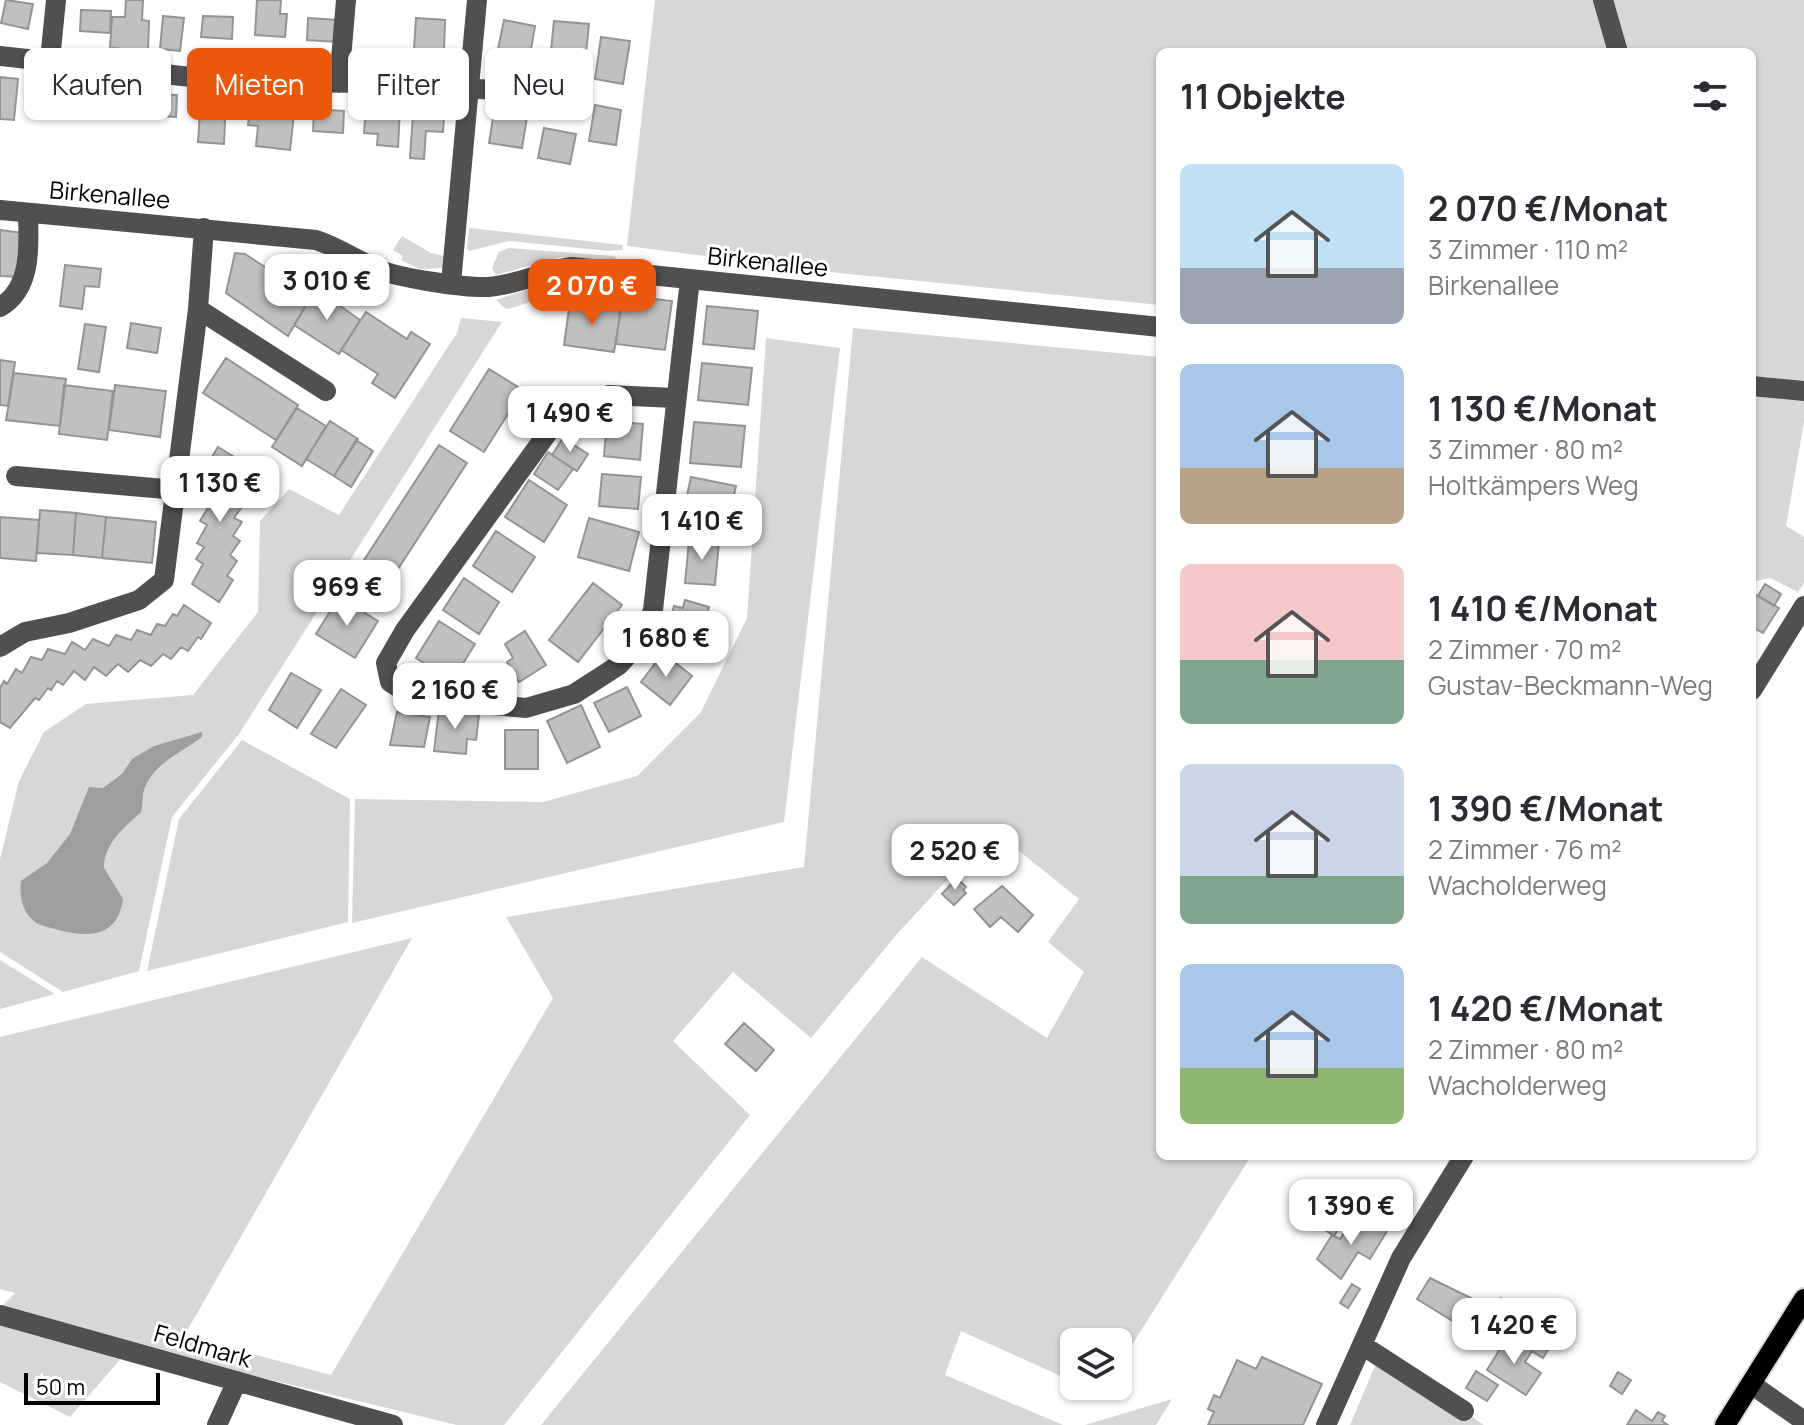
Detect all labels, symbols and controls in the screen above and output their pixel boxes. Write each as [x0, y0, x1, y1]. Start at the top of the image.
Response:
chip: Kaufen [24, 48, 171, 120]
chip: Mieten [187, 48, 332, 120]
chip: Filter [348, 48, 469, 120]
chip: Neu [485, 48, 593, 120]
text: 11 Objekte [1180, 73, 1346, 119]
icon: filters [1688, 74, 1732, 118]
street label: Birkenallee [48, 172, 172, 216]
text: 2 070 €/Monat [1428, 185, 1668, 231]
icon: home [1244, 196, 1340, 292]
text: 3 Zimmer · 110 m² [1428, 231, 1628, 267]
street label: Birkenallee [706, 238, 830, 284]
pin: 3 010 € [253, 254, 401, 322]
pin: 2 070 € [518, 259, 666, 327]
text: 3 010 € [283, 262, 371, 298]
text: 2 070 € [546, 267, 638, 303]
text: Birkenallee [1428, 267, 1559, 303]
text: 1 130 €/Monat [1428, 385, 1657, 431]
pin: 1 490 € [496, 386, 644, 454]
text: 1 490 € [526, 394, 614, 430]
icon: home [1244, 396, 1340, 492]
text: 3 Zimmer · 80 m² [1428, 431, 1623, 467]
pin: 1 130 € [146, 456, 294, 524]
text: 1 130 € [178, 464, 262, 500]
text: Holtkämpers Weg [1428, 467, 1639, 503]
pin: 1 410 € [628, 494, 776, 562]
text: 1 410 € [660, 502, 744, 538]
pin: 969 € [291, 560, 403, 628]
text: 969 € [312, 568, 382, 604]
text: 1 410 €/Monat [1428, 585, 1658, 631]
icon: home [1244, 596, 1340, 692]
pin: 1 680 € [592, 611, 740, 679]
text: 1 680 € [622, 619, 710, 655]
text: 2 Zimmer · 70 m² [1428, 631, 1621, 667]
pin: 2 160 € [381, 663, 529, 731]
text: Gustav-Beckmann-Weg [1428, 667, 1713, 703]
text: 2 160 € [411, 671, 499, 707]
text: 1 390 €/Monat [1428, 785, 1663, 831]
icon: home [1244, 796, 1340, 892]
pin: 2 520 € [881, 824, 1029, 892]
text: 2 Zimmer · 76 m² [1428, 831, 1622, 867]
text: 2 520 € [910, 832, 1000, 868]
text: Wacholderweg [1428, 867, 1607, 903]
text: 1 420 €/Monat [1428, 985, 1663, 1031]
icon: home [1244, 996, 1340, 1092]
text: 2 Zimmer · 80 m² [1428, 1031, 1624, 1067]
text: Wacholderweg [1428, 1067, 1607, 1103]
pin: 1 390 € [1277, 1179, 1425, 1247]
text: 1 390 € [1307, 1187, 1395, 1223]
pin: 1 420 € [1440, 1298, 1588, 1366]
text: 1 420 € [1470, 1306, 1558, 1342]
street label: Feldmark [150, 1315, 257, 1375]
map controls [1060, 1328, 1132, 1400]
button: layers [1060, 1328, 1132, 1400]
scale bar [24, 1369, 160, 1405]
text: 50 m [36, 1372, 85, 1402]

